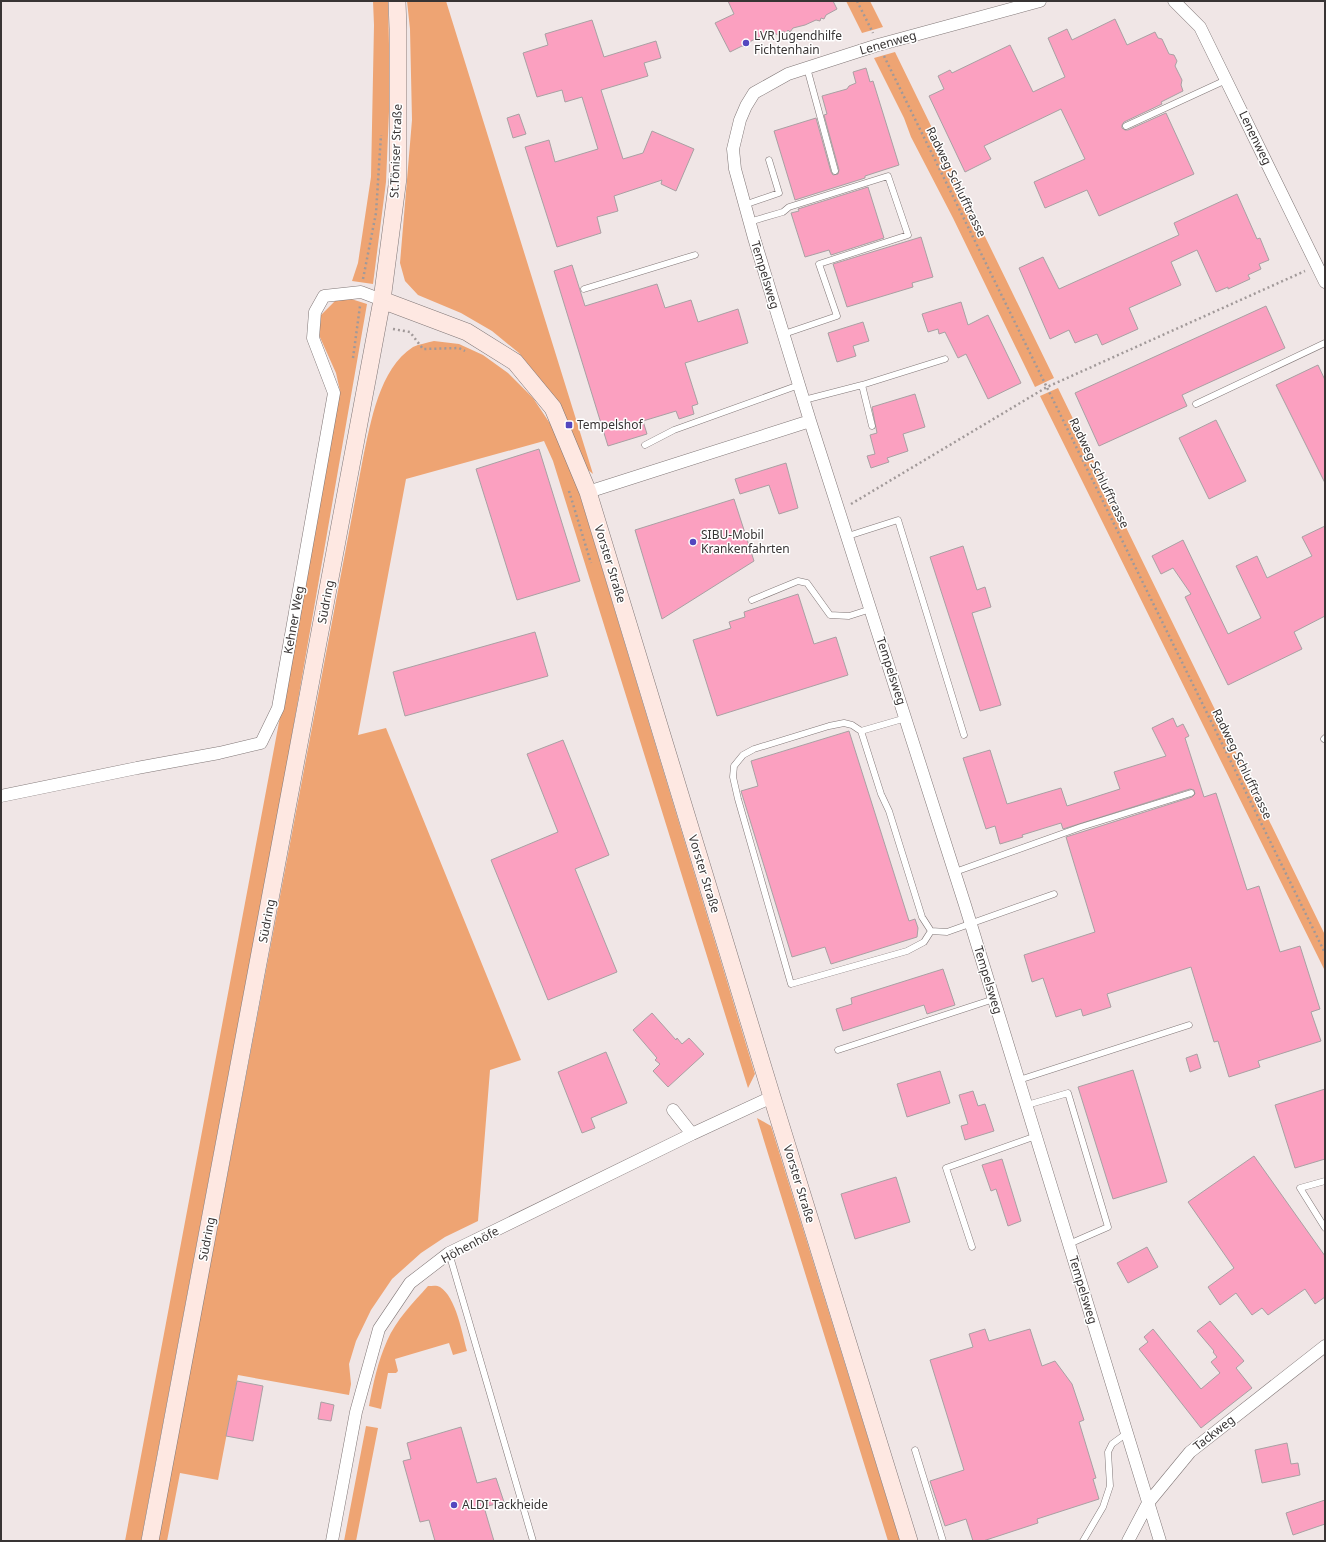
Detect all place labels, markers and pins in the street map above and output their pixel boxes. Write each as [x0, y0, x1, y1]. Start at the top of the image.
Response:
place label: LVR Jugendhilfe Fichtenhain [754, 27, 842, 58]
marker: LVR Jugendhilfe Fichtenhain [741, 38, 751, 48]
place label: Tempelshof [577, 416, 643, 433]
marker: Tempelshof [564, 420, 574, 430]
place label: SIBU-Mobil Krankenfahrten [701, 526, 790, 557]
marker: SIBU-Mobil Krankenfahrten [688, 537, 698, 547]
place label: ALDI Tackheide [462, 1496, 548, 1513]
marker: ALDI Tackheide [449, 1500, 459, 1510]

